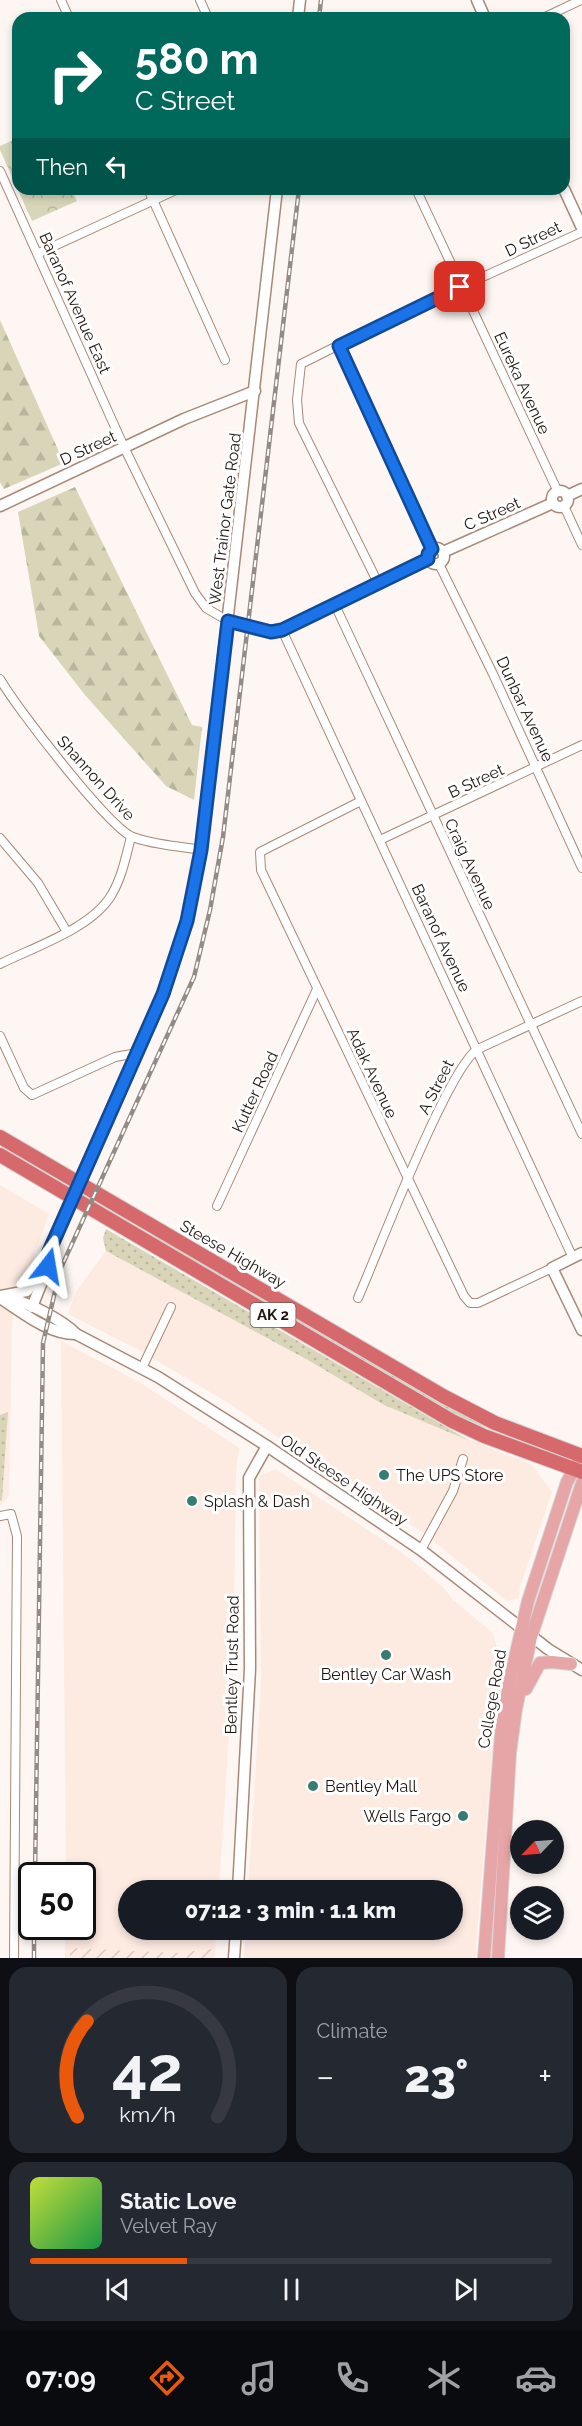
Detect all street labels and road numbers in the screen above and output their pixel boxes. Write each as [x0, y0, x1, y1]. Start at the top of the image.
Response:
street label: D Street [502, 217, 565, 261]
street label: Baranof Avenue East [35, 229, 115, 377]
street label: Eureka Avenue [490, 329, 554, 437]
street label: D Street [57, 426, 120, 469]
street label: West Trainor Gate Road [205, 432, 245, 606]
street label: C Street [461, 493, 524, 535]
street label: Dunbar Avenue [492, 653, 558, 765]
street label: Shannon Drive [53, 732, 139, 824]
street label: B Street [445, 760, 507, 802]
street label: Craig Avenue [441, 815, 499, 913]
street label: Baranof Avenue [408, 881, 474, 995]
street label: Adak Avenue [343, 1025, 401, 1121]
street label: Kutter Road [228, 1048, 282, 1136]
street label: A Street [414, 1056, 458, 1117]
street label: Steese Highway [177, 1216, 290, 1292]
road number: AK 2 [250, 1303, 296, 1327]
street label: Old Steese Highway [277, 1430, 412, 1530]
street label: Bentley Trust Road [221, 1595, 243, 1735]
street label: College Road [474, 1648, 510, 1750]

